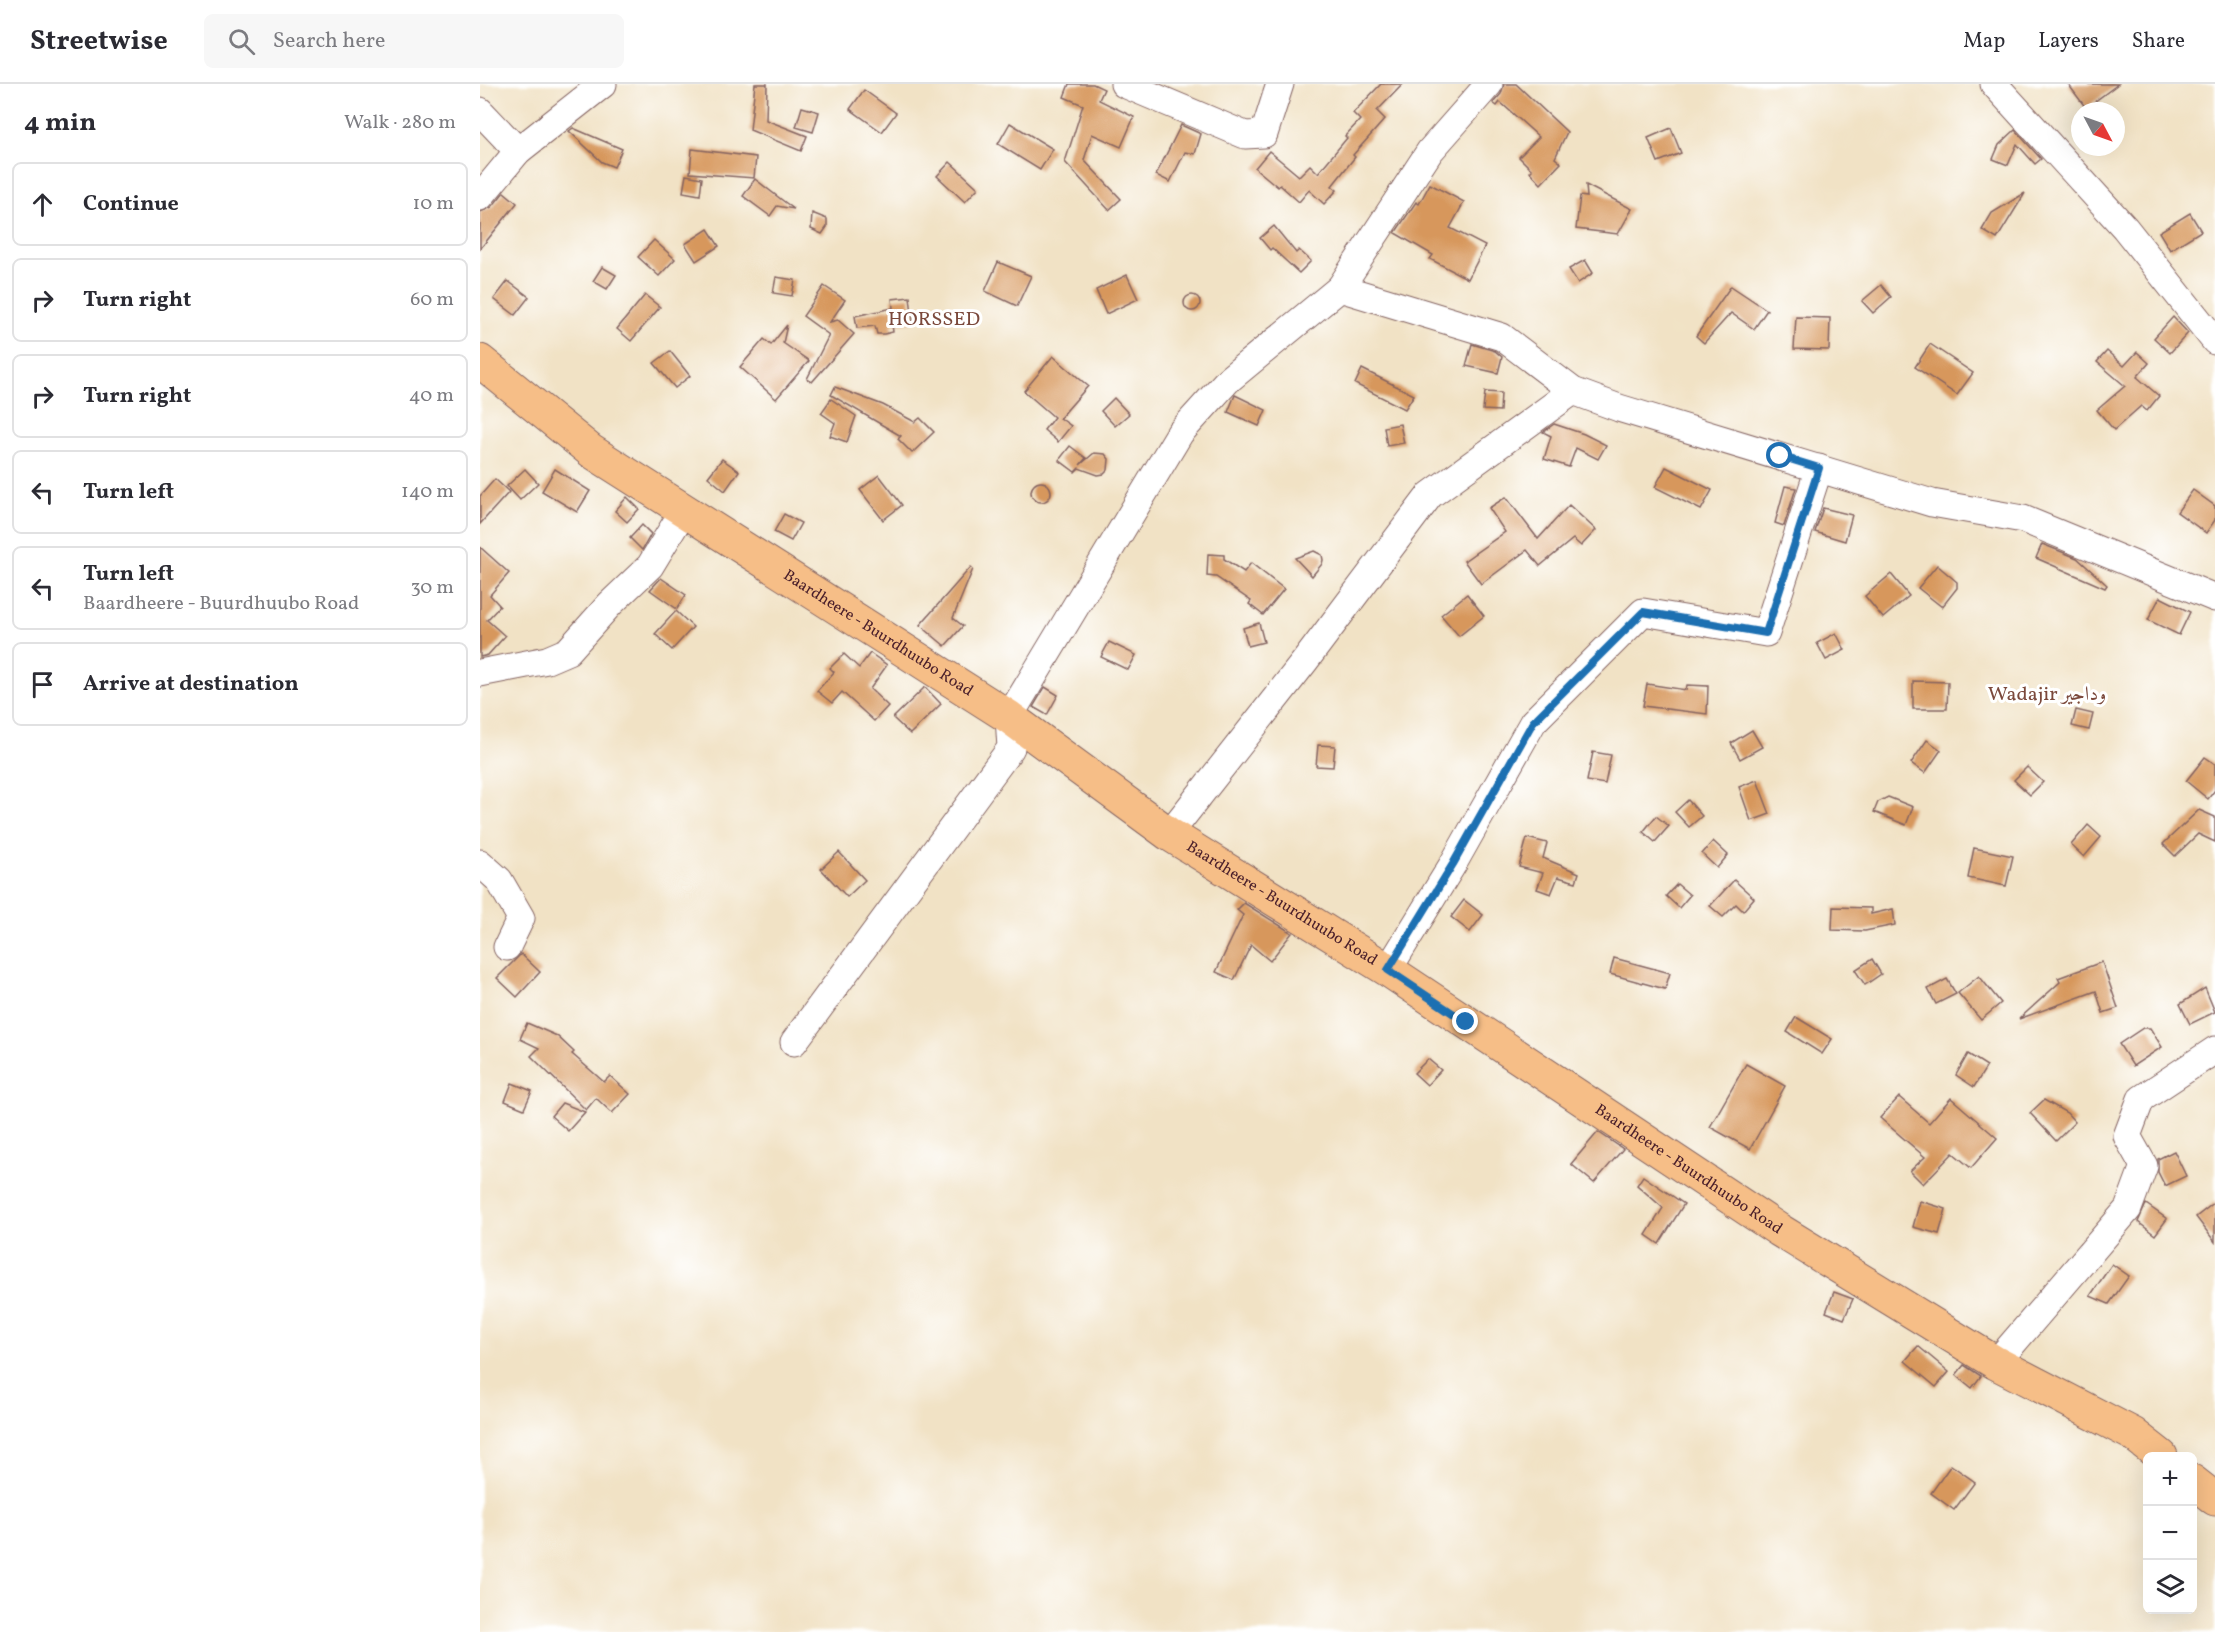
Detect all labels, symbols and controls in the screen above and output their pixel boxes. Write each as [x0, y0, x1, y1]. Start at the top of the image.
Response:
search box [204, 14, 624, 68]
text: Streetwise [30, 22, 168, 61]
icon: search [225, 25, 258, 58]
text: Search here [273, 26, 385, 57]
text: Map [1963, 27, 2005, 56]
text: Layers [2038, 27, 2099, 56]
text: Share [2132, 27, 2185, 56]
north arrow [2071, 102, 2125, 156]
text: 4 min [24, 105, 96, 141]
text: Walk · 280 m [344, 109, 456, 137]
icon: ahead [26, 188, 59, 221]
text: Continue [83, 189, 179, 220]
text: 10 m [413, 190, 454, 218]
icon: right [26, 284, 59, 317]
text: Turn right [83, 285, 191, 316]
text: 60 m [410, 286, 454, 314]
district label: HORSSED [888, 306, 980, 334]
icon: right [26, 380, 59, 413]
text: Turn right [83, 381, 191, 412]
text: 40 m [409, 382, 454, 410]
route start [1766, 442, 1792, 468]
icon: left [26, 476, 59, 509]
text: Turn left [83, 477, 174, 508]
text: 140 m [401, 478, 454, 506]
text: Turn left [83, 559, 174, 590]
street label: Baardheere - Buurdhuubo Road [779, 565, 977, 702]
icon: left [26, 572, 59, 605]
text: 30 m [410, 574, 454, 602]
text: Baardheere - Buurdhuubo Road [83, 590, 359, 618]
icon: arrive [26, 668, 59, 701]
text: Arrive at destination [83, 669, 299, 700]
district label: Wadajir وداجير [1988, 681, 2106, 709]
street label: Baardheere - Buurdhuubo Road [1182, 836, 1381, 972]
route end [1452, 1008, 1478, 1034]
street label: Baardheere - Buurdhuubo Road [1590, 1099, 1786, 1240]
map controls [2143, 1452, 2197, 1614]
button: + [2143, 1452, 2197, 1506]
button: − [2143, 1506, 2197, 1560]
button: layers [2143, 1560, 2197, 1614]

